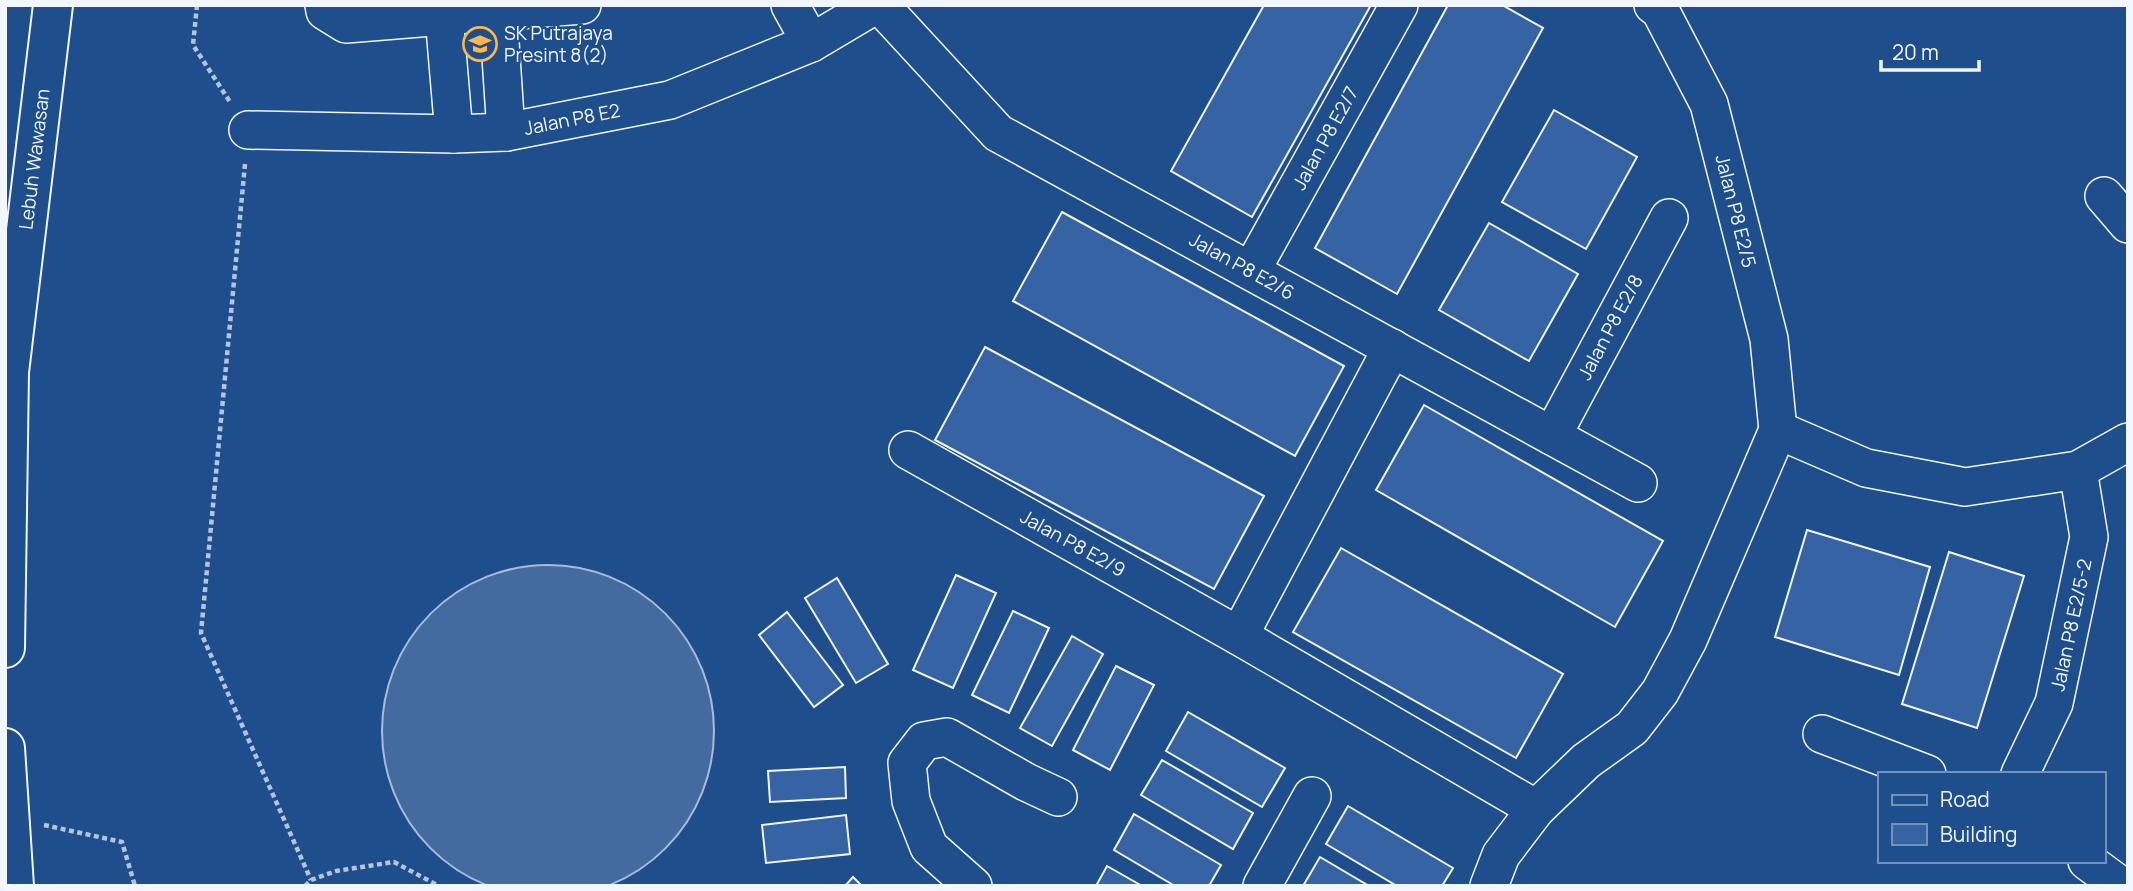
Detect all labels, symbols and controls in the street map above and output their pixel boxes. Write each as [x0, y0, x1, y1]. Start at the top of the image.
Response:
place label: SK Putrajaya Presint 8(2) [504, 20, 613, 68]
school or university icon: SK Putrajaya Presint 8(2) [461, 25, 499, 63]
scale bar [1881, 28, 1979, 72]
text: 20 m [1892, 38, 1939, 66]
street label: Jalan P8 E2/7 [1286, 82, 1364, 194]
street label: Lebuh Wawasan [12, 87, 56, 231]
street label: Jalan P8 E2 [522, 97, 622, 141]
street label: Jalan P8 E2/5 [1709, 152, 1763, 270]
street label: Jalan P8 E2/6 [1185, 226, 1299, 306]
street label: Jalan P8 E2/8 [1571, 270, 1649, 384]
street label: Jalan P8 E2/9 [1016, 503, 1130, 583]
street label: Jalan P8 E2/5-2 [2044, 556, 2098, 694]
legend [1878, 772, 2105, 863]
text: Road [1940, 785, 1990, 813]
text: Building [1940, 820, 2017, 848]

